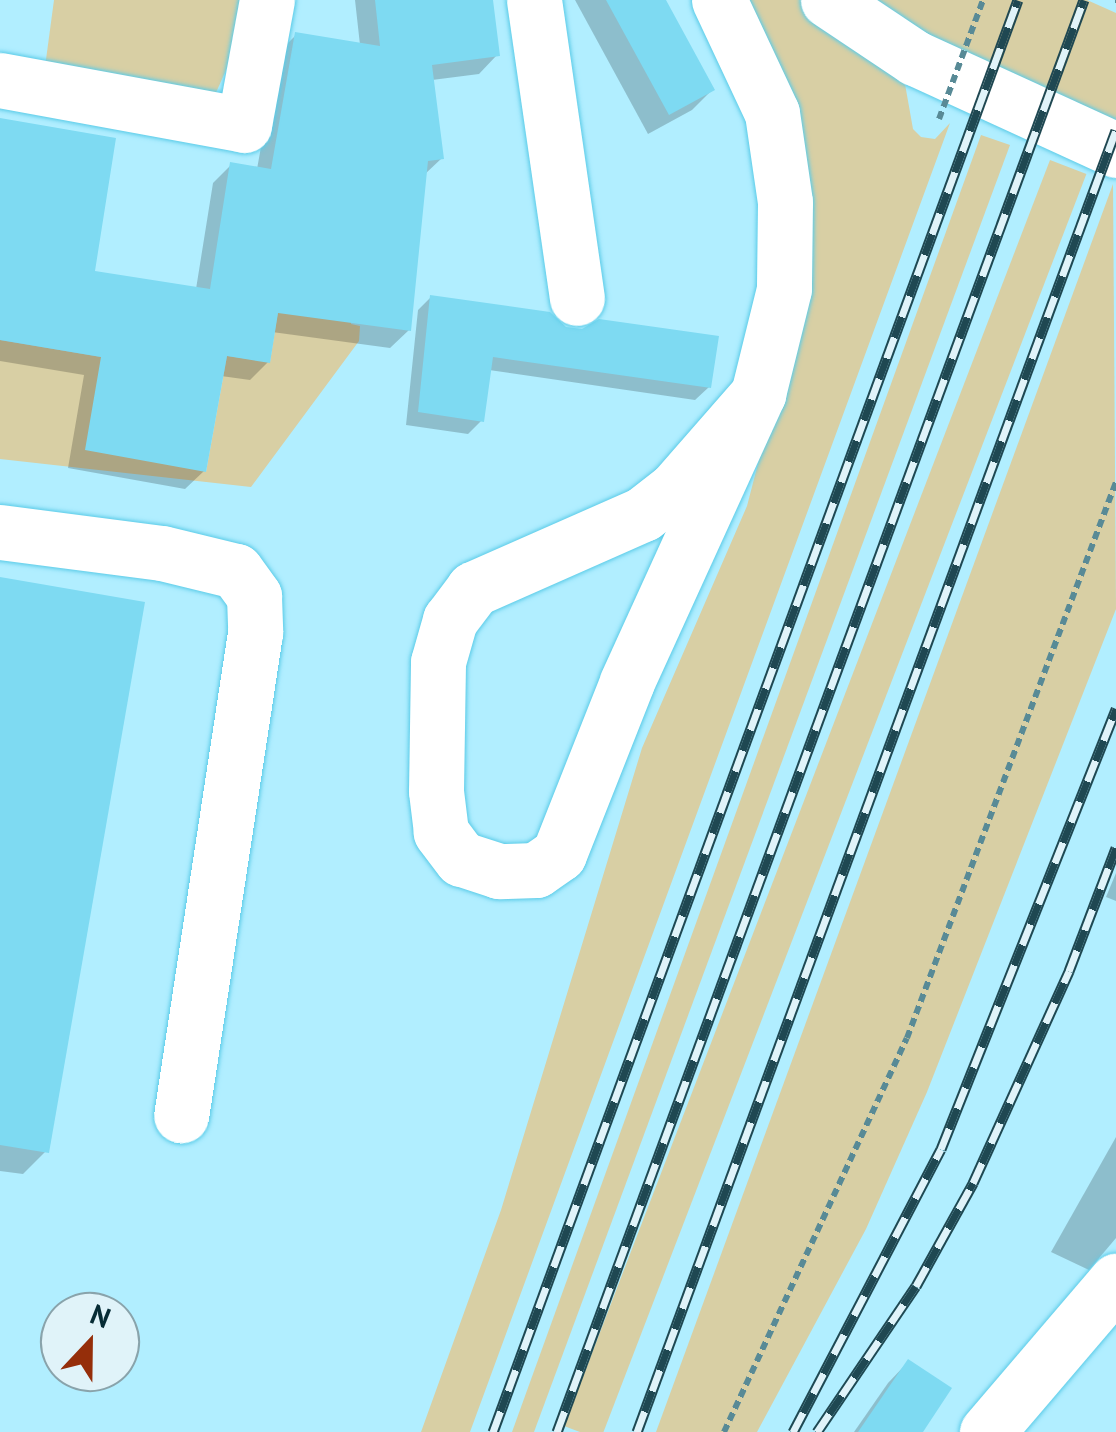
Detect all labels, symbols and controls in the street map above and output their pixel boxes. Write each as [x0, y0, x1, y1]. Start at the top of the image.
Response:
north arrow [40, 1292, 140, 1392]
text: N [85, 1295, 116, 1336]

